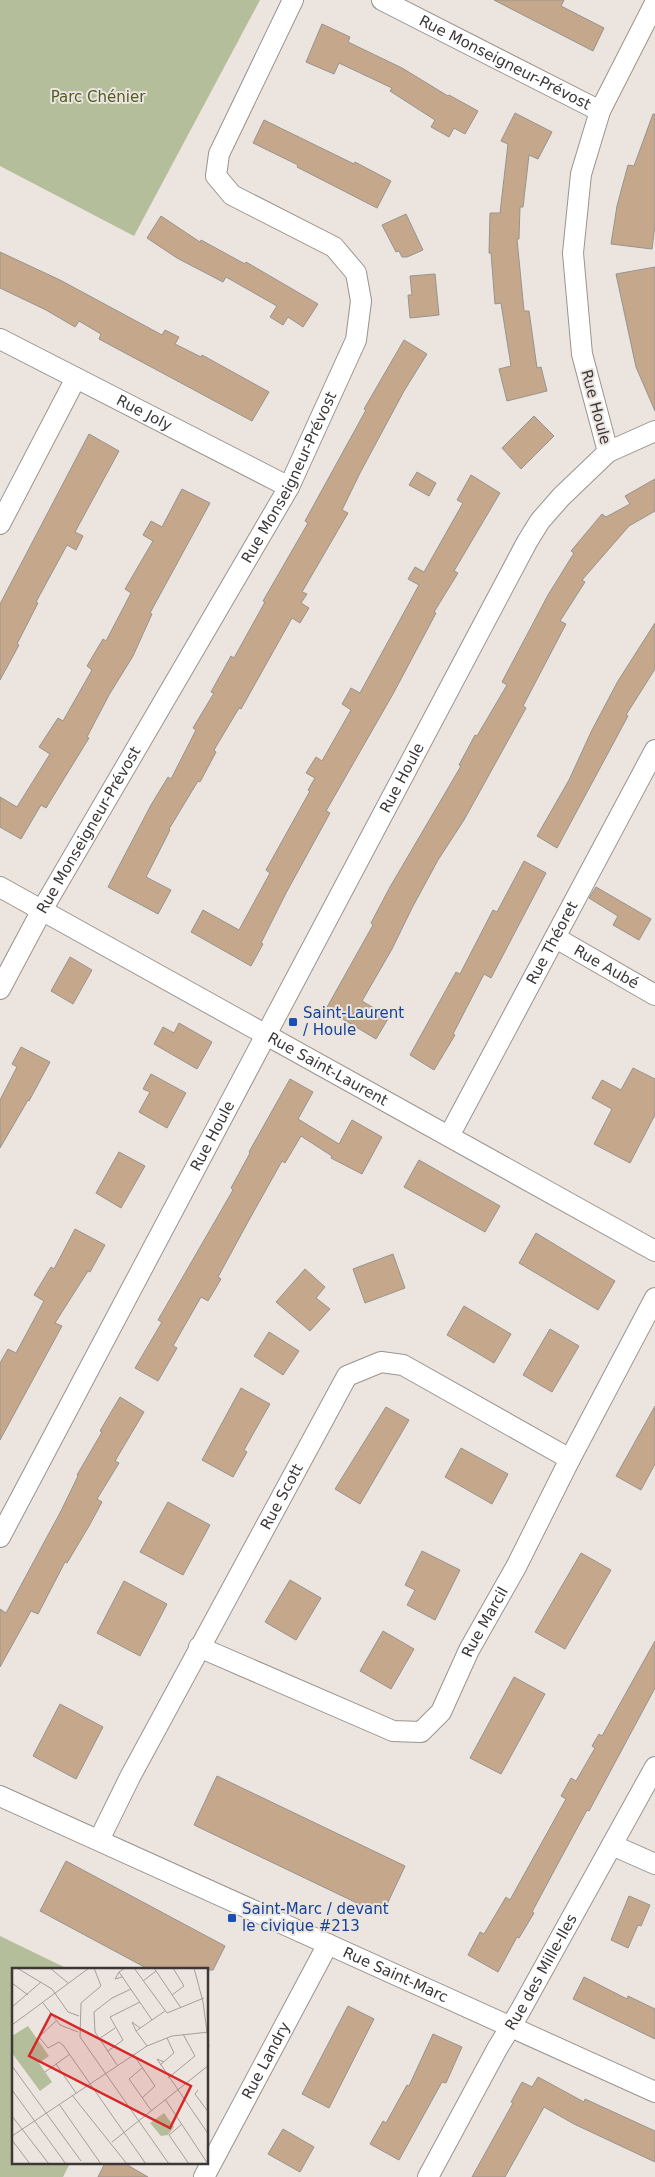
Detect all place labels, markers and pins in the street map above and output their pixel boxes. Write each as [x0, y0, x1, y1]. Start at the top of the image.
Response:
place label: Saint-Laurent / Houle [303, 1004, 404, 1039]
marker: Saint-Laurent / Houle [287, 1016, 299, 1028]
place label: Saint-Marc / devant le civique #213 [242, 1900, 389, 1935]
marker: Saint-Marc / devant le civique #213 [226, 1912, 238, 1924]

